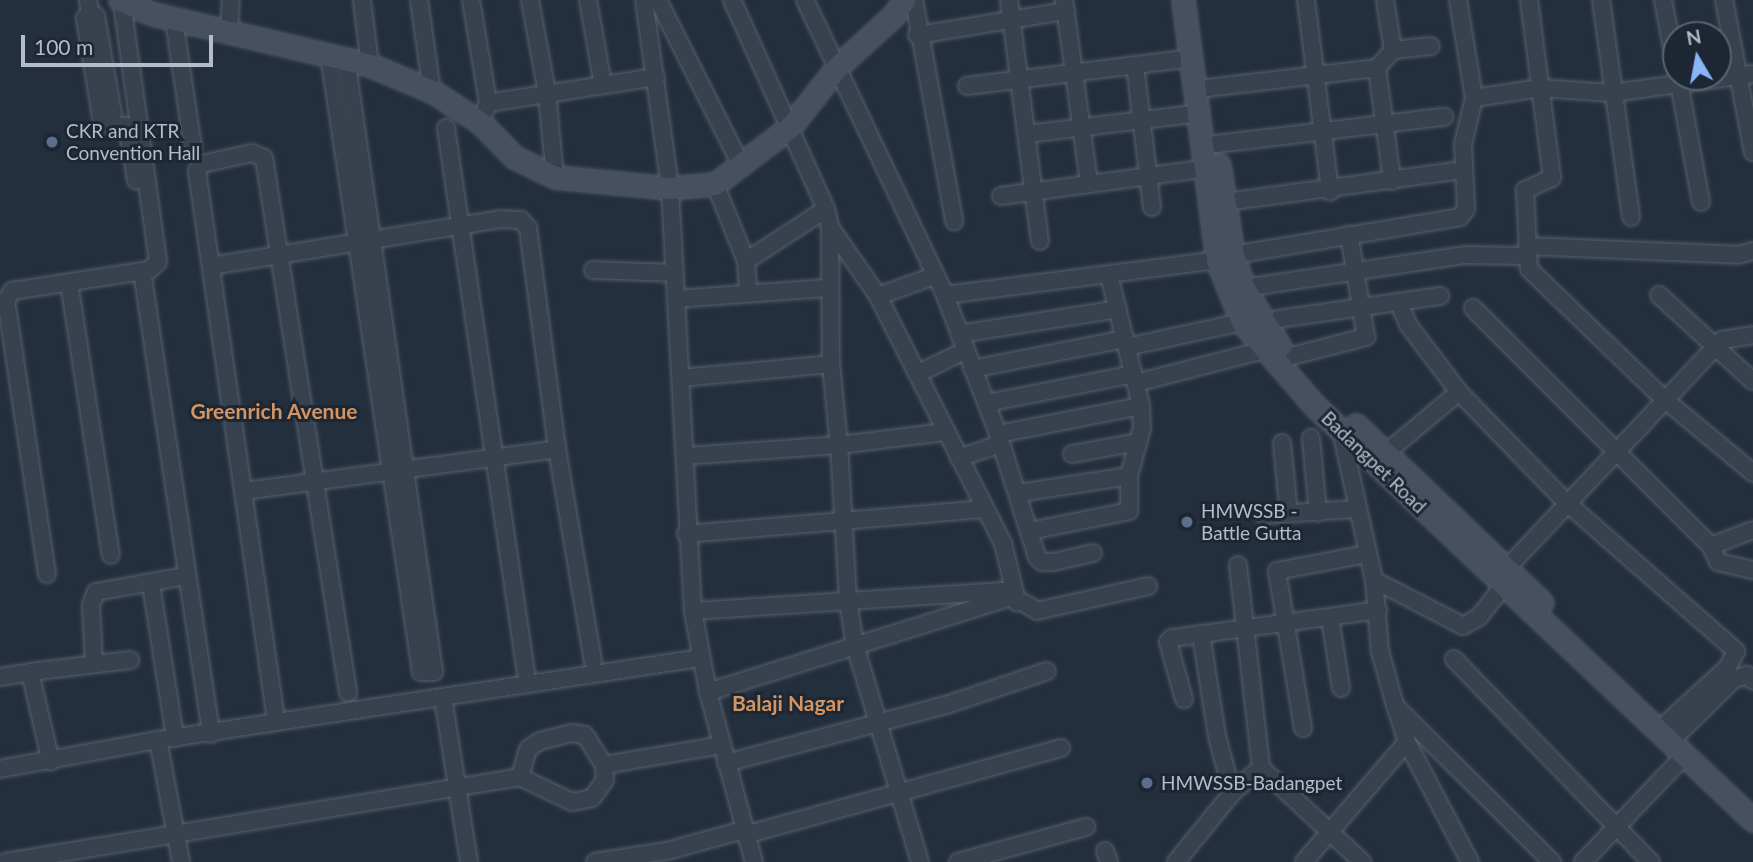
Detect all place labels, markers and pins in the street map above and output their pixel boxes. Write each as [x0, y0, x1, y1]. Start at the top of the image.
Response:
place label: CKR and KTR Convention Hall [66, 120, 200, 164]
marker: CKR and KTR Convention Hall [44, 134, 60, 150]
place label: HMWSSB - Battle Gutta [1201, 500, 1302, 544]
marker: HMWSSB - Battle Gutta [1179, 514, 1195, 530]
place label: HMWSSB-Badangpet [1161, 772, 1342, 794]
marker: HMWSSB-Badangpet [1139, 775, 1155, 791]

